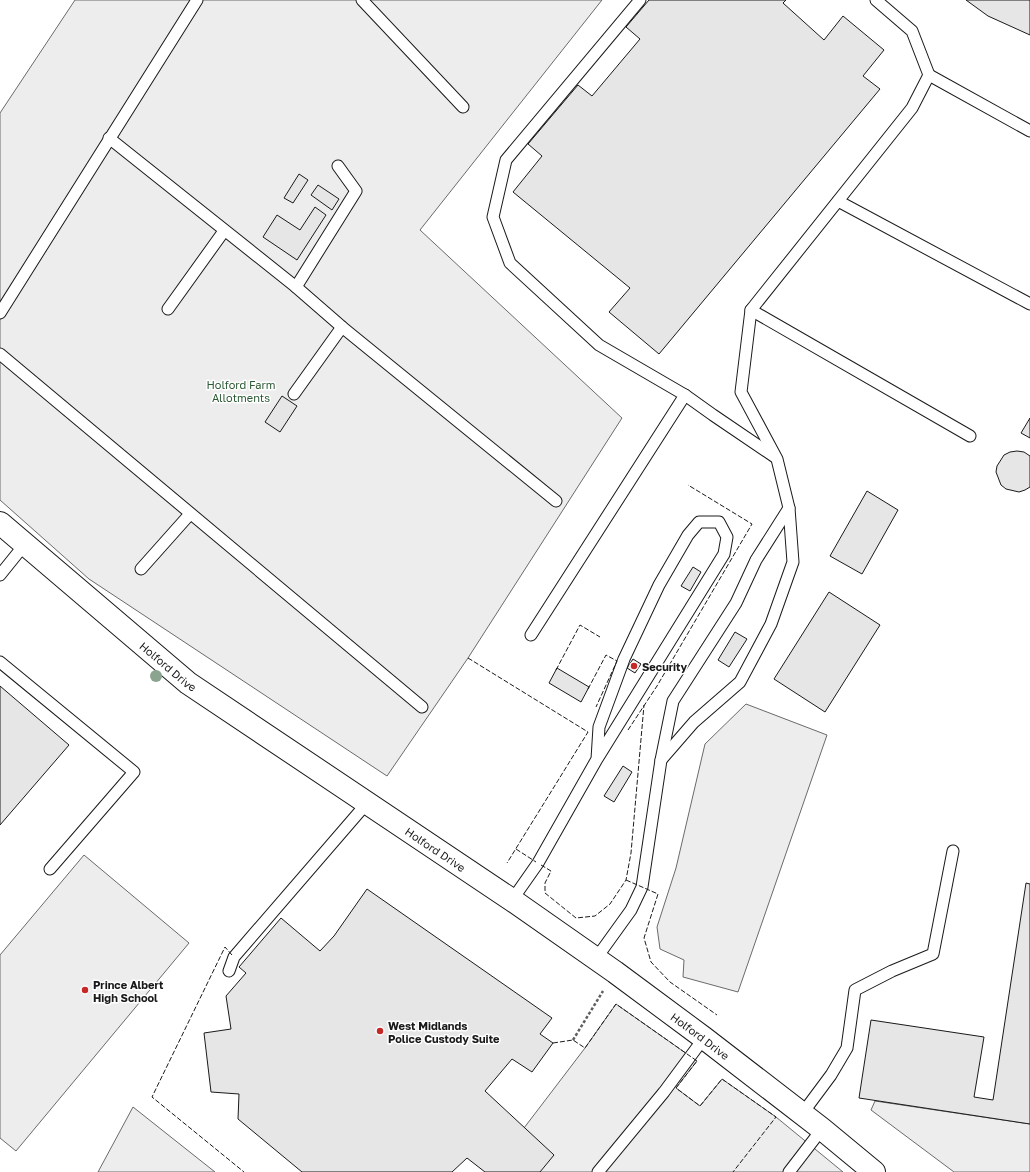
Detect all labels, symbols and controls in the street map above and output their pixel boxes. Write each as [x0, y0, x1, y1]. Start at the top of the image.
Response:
park label: Holford Farm Allotments [206, 378, 276, 404]
street label: Holford Drive [138, 639, 199, 693]
place label: Security [642, 660, 688, 673]
marker: Security [629, 661, 639, 671]
street label: Holford Drive [403, 824, 468, 874]
place label: Prince Albert High School [93, 978, 164, 1004]
marker: Prince Albert High School [80, 985, 90, 995]
street label: Holford Drive [669, 1009, 732, 1062]
place label: West Midlands Police Custody Suite [388, 1019, 500, 1045]
marker: West Midlands Police Custody Suite [375, 1026, 385, 1036]

